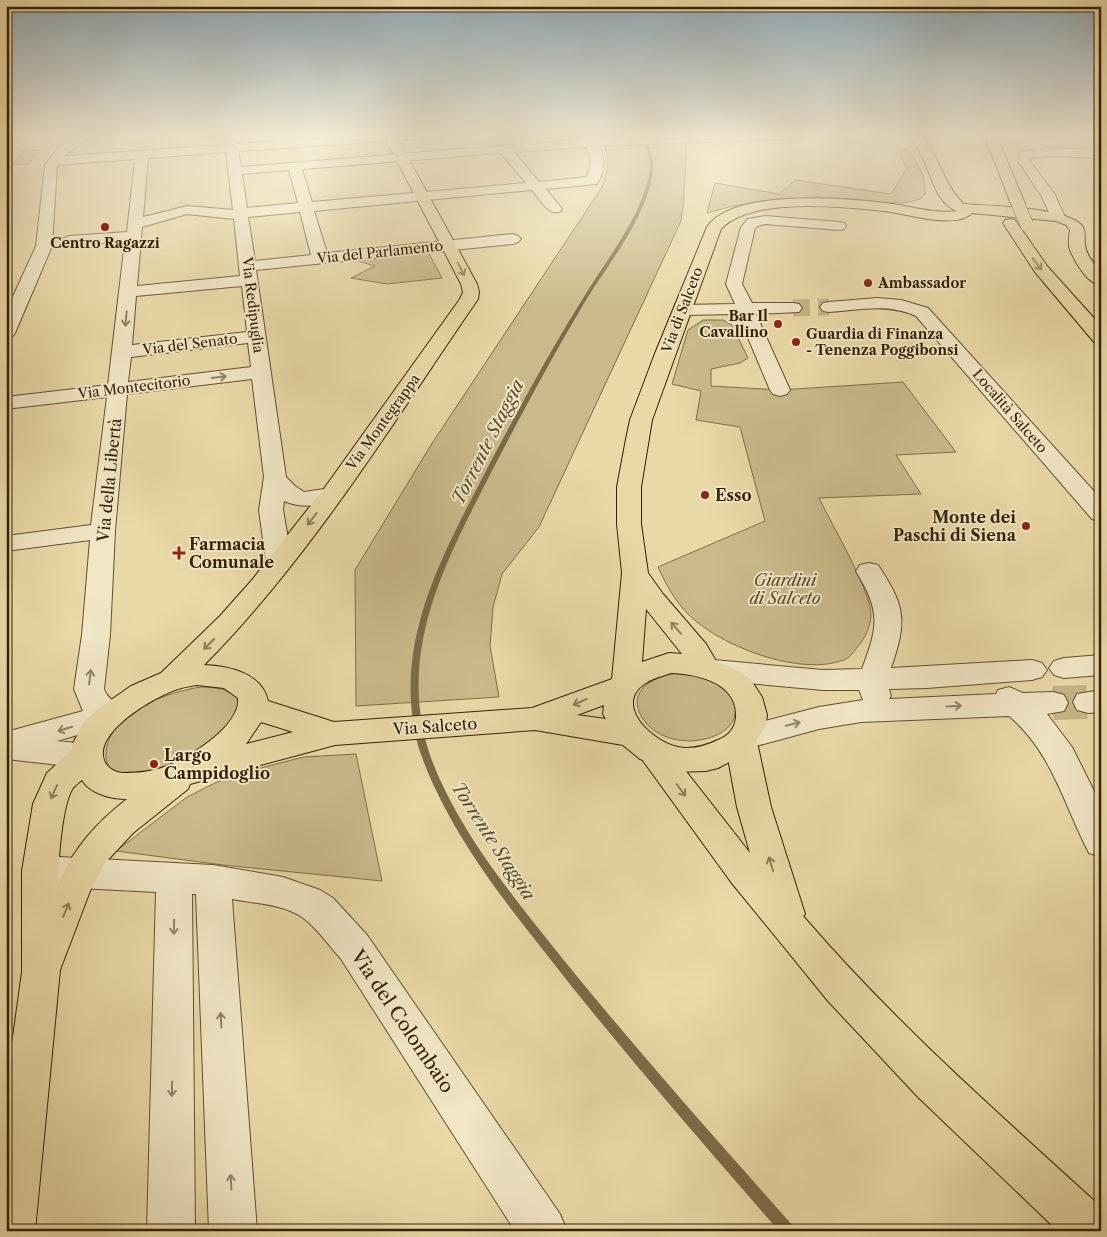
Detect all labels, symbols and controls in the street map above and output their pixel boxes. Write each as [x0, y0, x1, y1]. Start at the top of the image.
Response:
marker: Centro Ragazzi [99, 221, 111, 233]
place label: Centro Ragazzi [50, 234, 160, 252]
street label: Via del Parlamento [315, 236, 444, 268]
street label: Via Redipuglia [238, 255, 268, 355]
one-way arrow [1031, 257, 1042, 270]
one-way arrow [456, 262, 466, 277]
street label: Via di Salceto [657, 265, 707, 356]
place label: Ambassador [877, 274, 966, 292]
marker: Ambassador [862, 277, 874, 289]
place label: Bar Il Cavallino [699, 307, 768, 341]
one-way arrow [121, 311, 131, 327]
marker: Bar Il Cavallino [772, 318, 784, 330]
place label: Guardia di Finanza - Tenenza Poggibonsi [806, 325, 959, 359]
street label: Via del Senato [141, 329, 238, 359]
marker: Guardia di Finanza - Tenenza Poggibonsi [790, 336, 802, 348]
street label: Località Salceto [969, 365, 1051, 457]
street label: Via Montegrappa [341, 370, 424, 474]
street label: Via Montecitorio [76, 371, 191, 403]
one-way arrow [210, 372, 226, 382]
water label: Torrente Staggia [447, 376, 529, 508]
street label: Via della Libertà [92, 417, 126, 544]
place label: Esso [715, 485, 752, 505]
marker: Esso [699, 489, 711, 501]
place label: Monte dei Paschi di Siena [893, 507, 1017, 545]
one-way arrow [307, 512, 317, 526]
marker: Monte dei Paschi di Siena [1020, 520, 1032, 532]
place label: Farmacia Comunale [189, 534, 274, 572]
marker: Farmacia Comunale [173, 547, 185, 559]
park label: Giardini di Salceto [749, 570, 821, 608]
one-way arrow [671, 622, 682, 635]
one-way arrow [202, 638, 215, 650]
one-way arrow [85, 669, 95, 685]
one-way arrow [573, 698, 588, 708]
one-way arrow [945, 702, 961, 711]
street label: Via Salceto [391, 713, 478, 739]
one-way arrow [784, 719, 800, 729]
one-way arrow [57, 724, 73, 734]
place label: Largo Campidoglio [164, 745, 270, 783]
marker: Largo Campidoglio [148, 758, 160, 770]
water label: Torrente Staggia [447, 778, 540, 905]
one-way arrow [676, 783, 686, 797]
one-way arrow [49, 784, 59, 799]
one-way arrow [766, 856, 776, 872]
one-way arrow [62, 903, 71, 918]
one-way arrow [169, 918, 179, 934]
street label: Via del Colombaio [346, 945, 459, 1097]
one-way arrow [217, 1012, 226, 1028]
one-way arrow [167, 1080, 177, 1097]
one-way arrow [226, 1174, 235, 1190]

